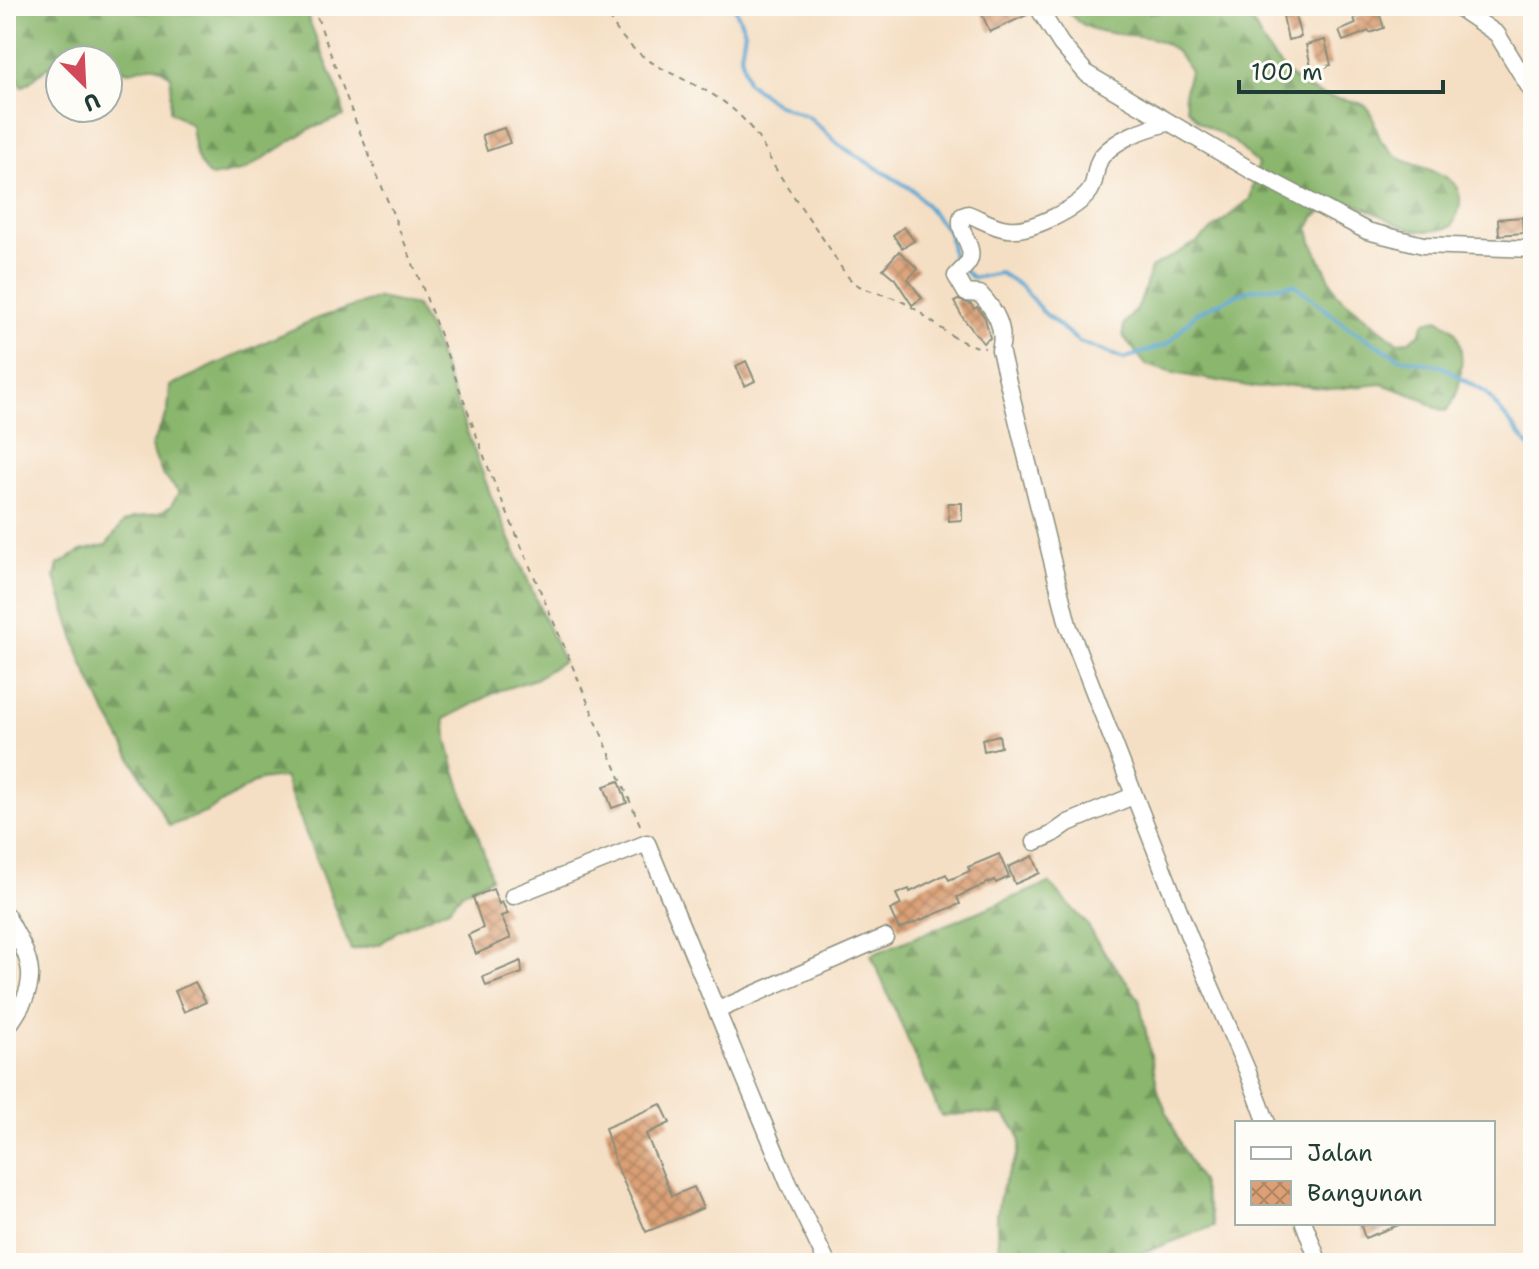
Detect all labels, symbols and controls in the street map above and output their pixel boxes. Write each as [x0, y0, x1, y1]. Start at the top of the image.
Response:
north arrow [44, 44, 124, 124]
scale bar [1239, 44, 1443, 94]
text: 100 m [1251, 56, 1323, 88]
text: U [79, 86, 105, 118]
legend [1235, 1121, 1495, 1225]
text: Jalan [1307, 1137, 1373, 1169]
text: Bangunan [1307, 1177, 1423, 1209]

